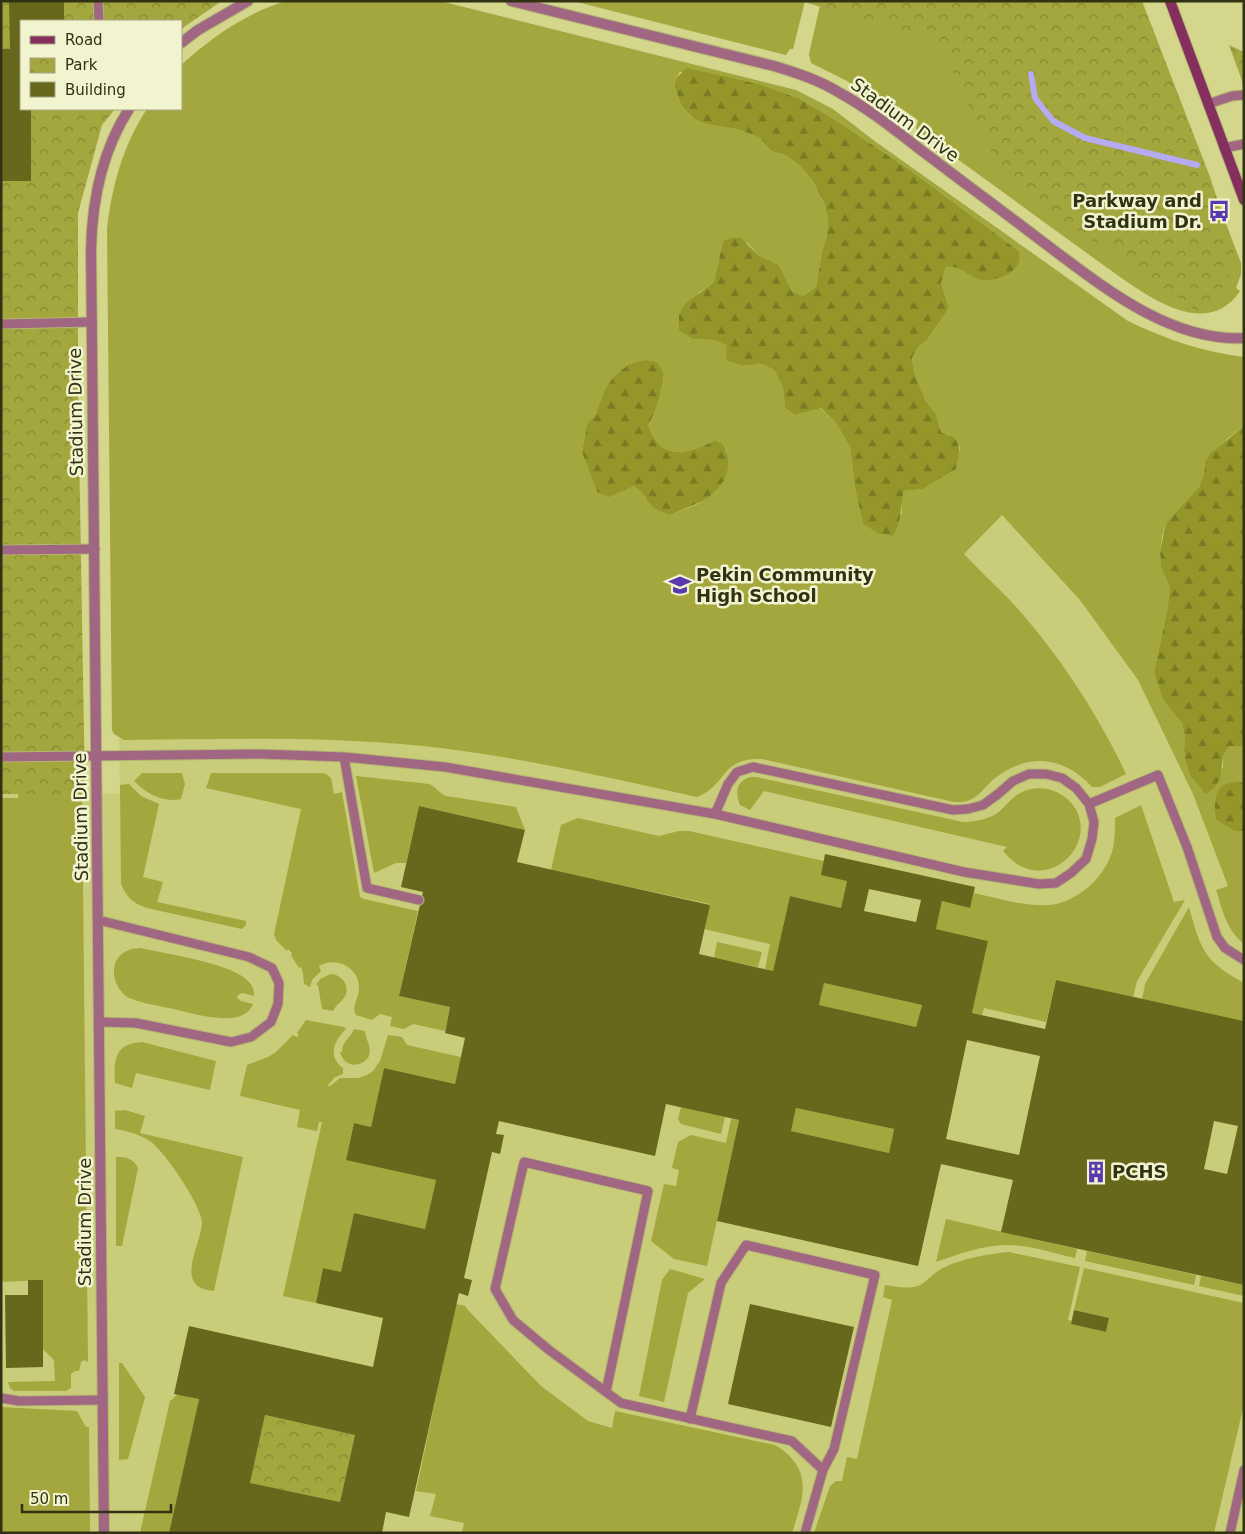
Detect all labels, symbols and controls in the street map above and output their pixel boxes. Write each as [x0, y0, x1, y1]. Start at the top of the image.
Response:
legend [20, 20, 182, 110]
text: Road [65, 31, 103, 49]
text: Park [65, 56, 98, 74]
street label: Stadium Drive [847, 73, 963, 166]
text: Building [65, 81, 126, 99]
place label: Parkway and Stadium Dr. [1072, 190, 1202, 232]
bus stop icon: Parkway and Stadium Dr. [1206, 198, 1232, 224]
street label: Stadium Drive [64, 348, 87, 476]
place label: Pekin Community High School [696, 564, 874, 606]
school or university icon: Pekin Community High School [667, 572, 693, 598]
street label: Stadium Drive [69, 753, 92, 881]
street label: Stadium Drive [74, 1158, 95, 1286]
building icon: PCHS [1083, 1159, 1109, 1185]
place label: PCHS [1112, 1161, 1166, 1182]
scale bar [22, 1482, 171, 1514]
text: 50 m [30, 1490, 68, 1508]

